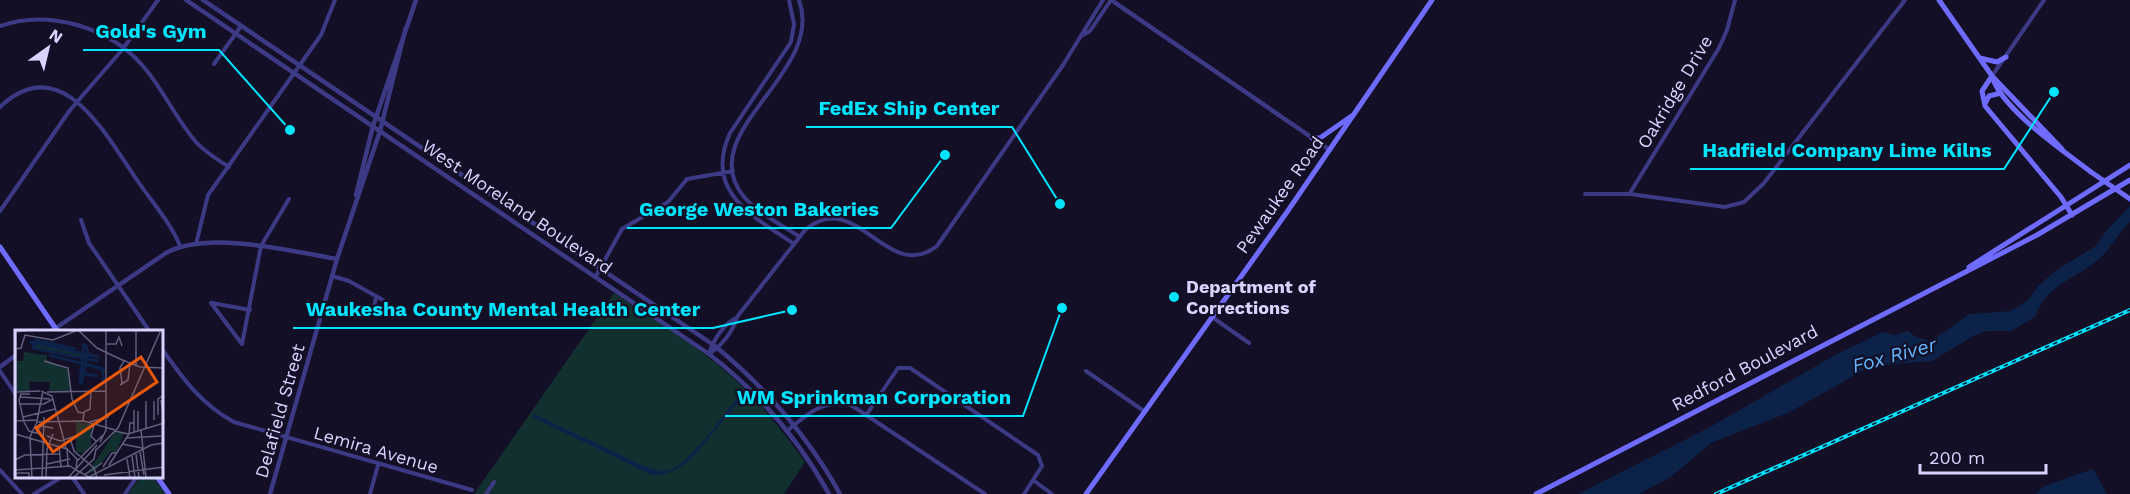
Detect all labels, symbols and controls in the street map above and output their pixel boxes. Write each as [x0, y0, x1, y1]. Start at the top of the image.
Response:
callout: Gold's Gym [83, 12, 219, 50]
north arrow [18, 18, 78, 78]
text: Gold's Gym [95, 19, 207, 43]
text: N [46, 25, 66, 47]
street label: Oakridge Drive [1633, 31, 1717, 152]
callout: FedEx Ship Center [806, 89, 1012, 127]
text: FedEx Ship Center [819, 96, 1000, 120]
callout: Hadfield Company Lime Kilns [1690, 131, 2004, 169]
street label: Pewaukee Road [1231, 132, 1328, 257]
street label: West Moreland Boulevard [418, 135, 616, 278]
text: Hadfield Company Lime Kilns [1702, 138, 1992, 162]
callout: George Weston Bakeries [627, 190, 891, 228]
text: George Weston Bakeries [639, 197, 879, 221]
place label: Department of Corrections [1186, 276, 1317, 318]
callout: Waukesha County Mental Health Center [293, 290, 713, 328]
marker: Department of Corrections [1167, 290, 1181, 304]
text: Waukesha County Mental Health Center [306, 297, 701, 321]
street label: Redford Boulevard [1668, 320, 1821, 415]
inset map [15, 330, 164, 479]
water label: Fox River [1849, 332, 1940, 378]
street label: Delafield Street [250, 341, 309, 480]
callout: WM Sprinkman Corporation [725, 378, 1023, 416]
text: WM Sprinkman Corporation [737, 385, 1011, 409]
street label: Lemira Avenue [311, 422, 441, 477]
scale bar [1920, 437, 2046, 475]
text: 200 m [1929, 447, 1985, 468]

